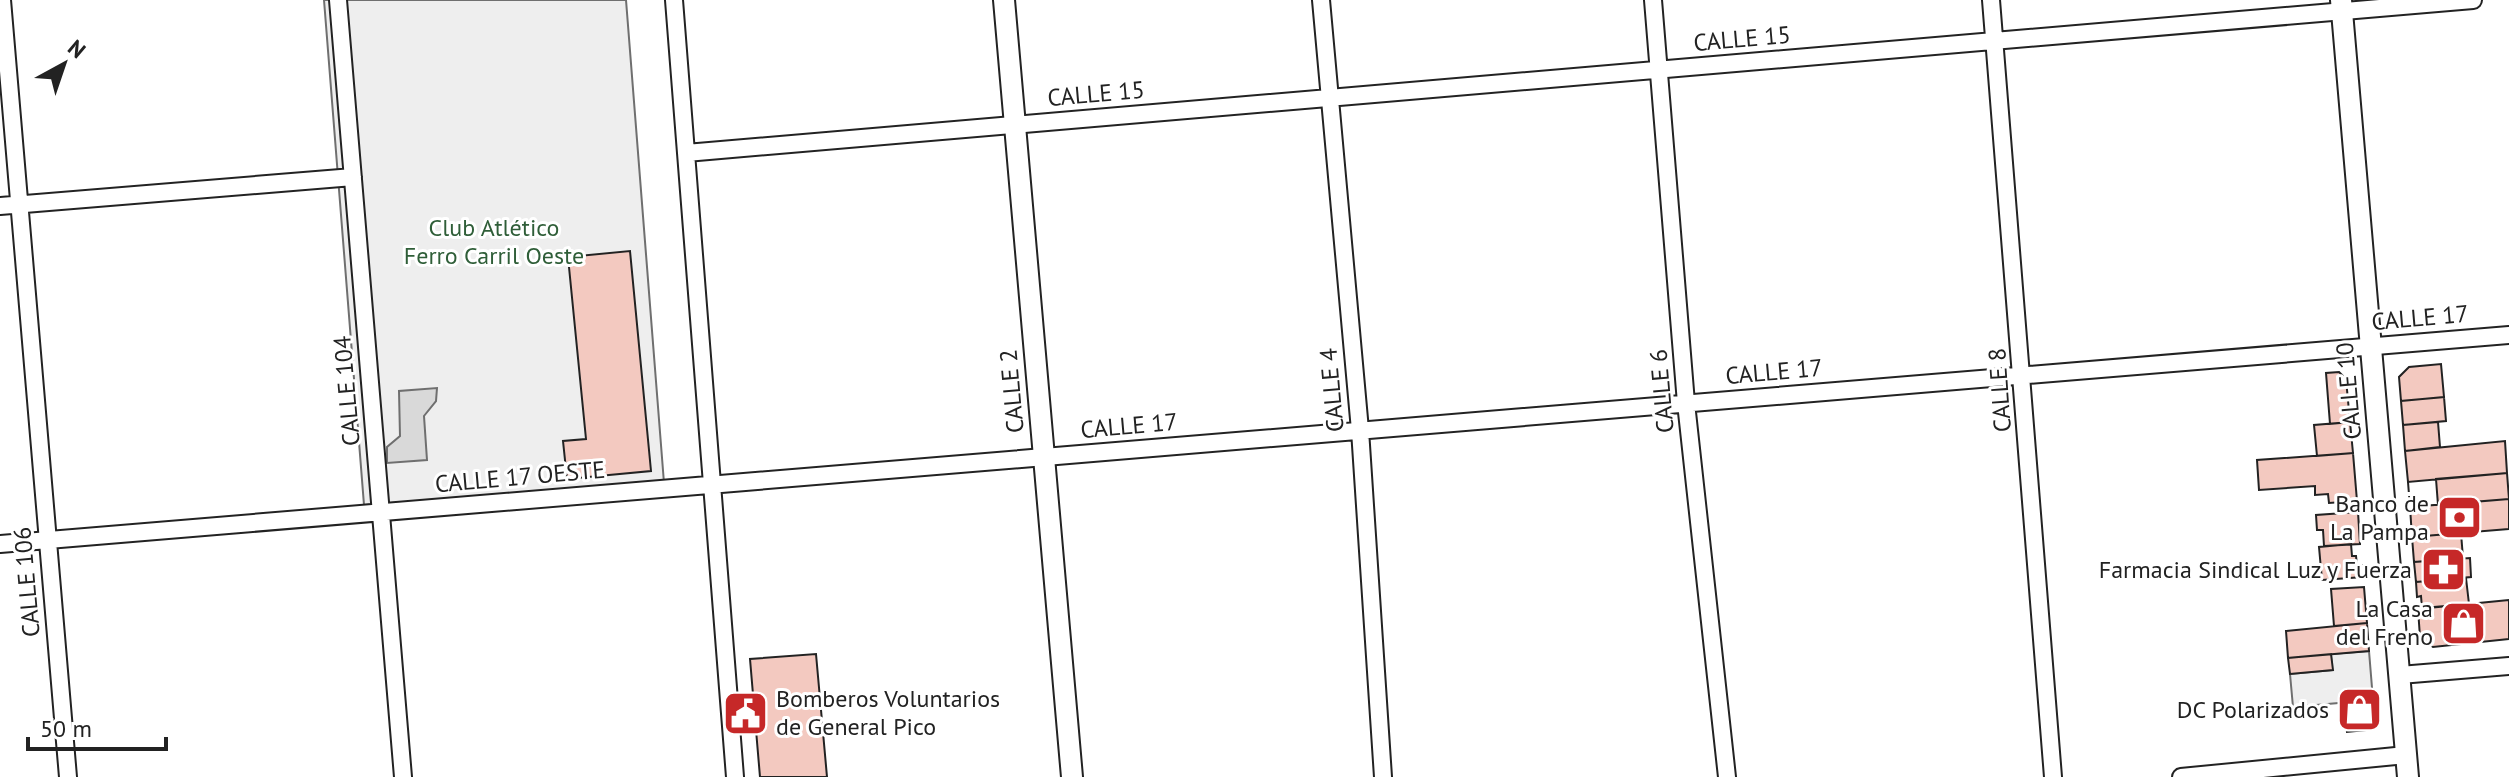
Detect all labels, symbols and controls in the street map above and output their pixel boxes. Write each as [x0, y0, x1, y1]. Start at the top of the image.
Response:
street label: CALLE 15 [1692, 19, 1792, 58]
north arrow [24, 24, 104, 104]
text: N [62, 33, 91, 64]
street label: CALLE 15 [1046, 74, 1146, 113]
park label: Club Atlético Ferro Carril Oeste [404, 212, 584, 271]
street label: CALLE 17 [2370, 298, 2470, 337]
street label: CALLE 104 [326, 335, 367, 447]
street label: CALLE 10 [2329, 341, 2368, 441]
street label: CALLE 4 [1312, 347, 1351, 433]
street label: CALLE 8 [1981, 347, 2018, 433]
street label: CALLE 2 [992, 348, 1031, 434]
street label: CALLE 6 [1642, 348, 1681, 434]
street label: CALLE 17 [1724, 352, 1824, 391]
street label: CALLE 17 [1079, 406, 1179, 445]
street label: CALLE 17 OESTE [434, 454, 606, 499]
place label: Banco de La Pampa [2330, 488, 2429, 547]
bank icon: Banco de La Pampa [2436, 494, 2484, 542]
street label: CALLE 106 [6, 526, 47, 638]
pharmacy icon: Farmacia Sindical Luz y Fuerza [2419, 546, 2467, 594]
place label: Farmacia Sindical Luz y Fuerza [2099, 554, 2412, 585]
place label: La Casa del Freno [2336, 593, 2433, 652]
shop icon: La Casa del Freno [2440, 599, 2488, 647]
place label: Bomberos Voluntarios de General Pico [776, 683, 1000, 742]
shop icon: DC Polarizados [2336, 686, 2384, 734]
public building icon: Bomberos Voluntarios de General Pico [721, 689, 769, 737]
place label: DC Polarizados [2177, 694, 2329, 725]
scale bar [28, 701, 166, 751]
text: 50 m [40, 713, 92, 744]

